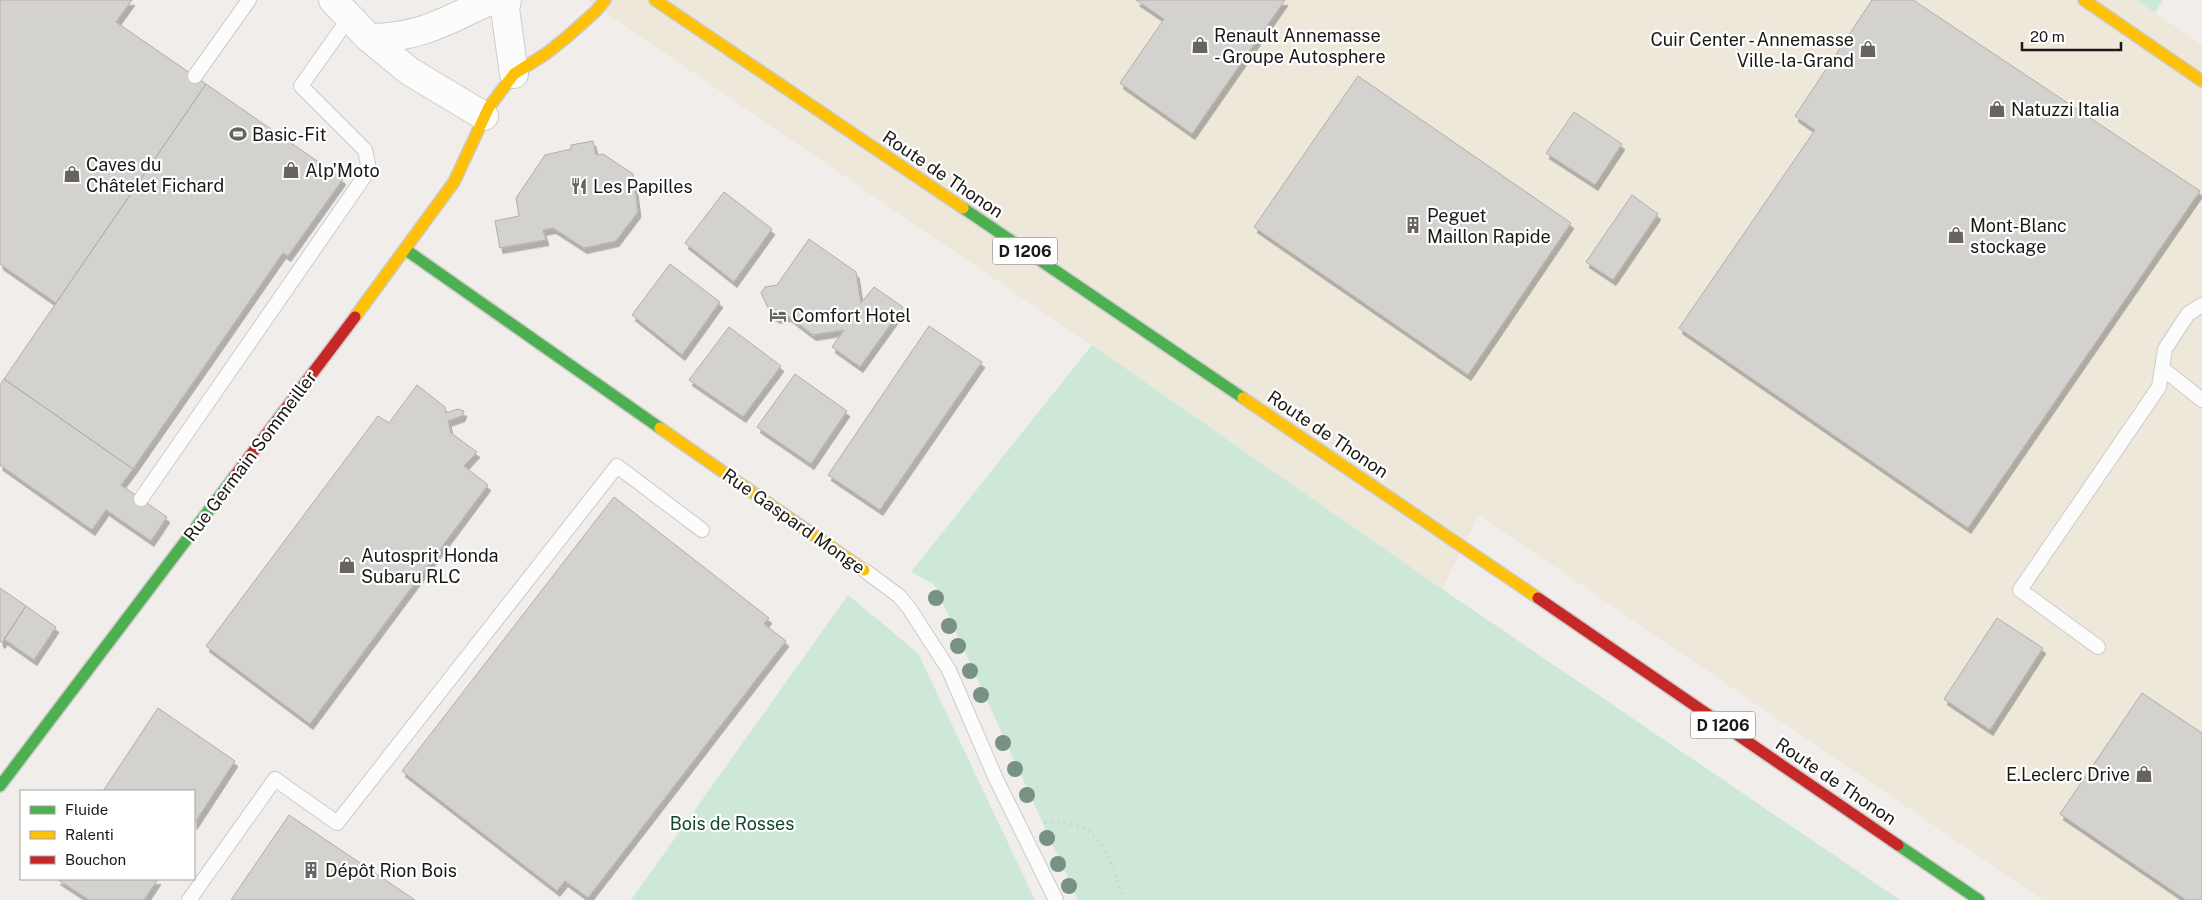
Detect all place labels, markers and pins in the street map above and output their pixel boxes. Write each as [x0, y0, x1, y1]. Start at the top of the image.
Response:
place label: Renault Annemasse - Groupe Autosphere [1214, 25, 1386, 67]
place label: Cuir Center - Annemasse Ville-la-Grand [1650, 29, 1854, 71]
shop icon: Renault Annemasse - Groupe Autosphere [1190, 35, 1210, 55]
shop icon: Cuir Center - Annemasse Ville-la-Grand [1858, 39, 1878, 59]
shop icon: Natuzzi Italia [1987, 99, 2007, 119]
place label: Natuzzi Italia [2011, 99, 2119, 120]
sports icon: Basic-Fit [228, 124, 248, 144]
place label: Basic-Fit [252, 124, 326, 145]
place label: Caves du Châtelet Fichard [86, 154, 224, 196]
shop icon: Alp'Moto [281, 160, 301, 180]
place label: Alp'Moto [305, 160, 380, 181]
shop icon: Caves du Châtelet Fichard [62, 164, 82, 184]
restaurant icon: Les Papilles [569, 176, 589, 196]
place label: Les Papilles [593, 176, 693, 197]
place label: Peguet Maillon Rapide [1427, 205, 1551, 247]
building icon: Peguet Maillon Rapide [1403, 215, 1423, 235]
place label: Mont-Blanc stockage [1970, 215, 2067, 257]
shop icon: Mont-Blanc stockage [1946, 225, 1966, 245]
hotel icon: Comfort Hotel [768, 305, 788, 325]
place label: Comfort Hotel [792, 305, 911, 326]
place label: Autosprit Honda Subaru RLC [361, 545, 499, 587]
shop icon: Autosprit Honda Subaru RLC [337, 555, 357, 575]
place label: E.Leclerc Drive [2006, 764, 2130, 785]
shop icon: E.Leclerc Drive [2134, 764, 2154, 784]
building icon: Dépôt Rion Bois [301, 860, 321, 880]
place label: Dépôt Rion Bois [325, 860, 457, 881]

